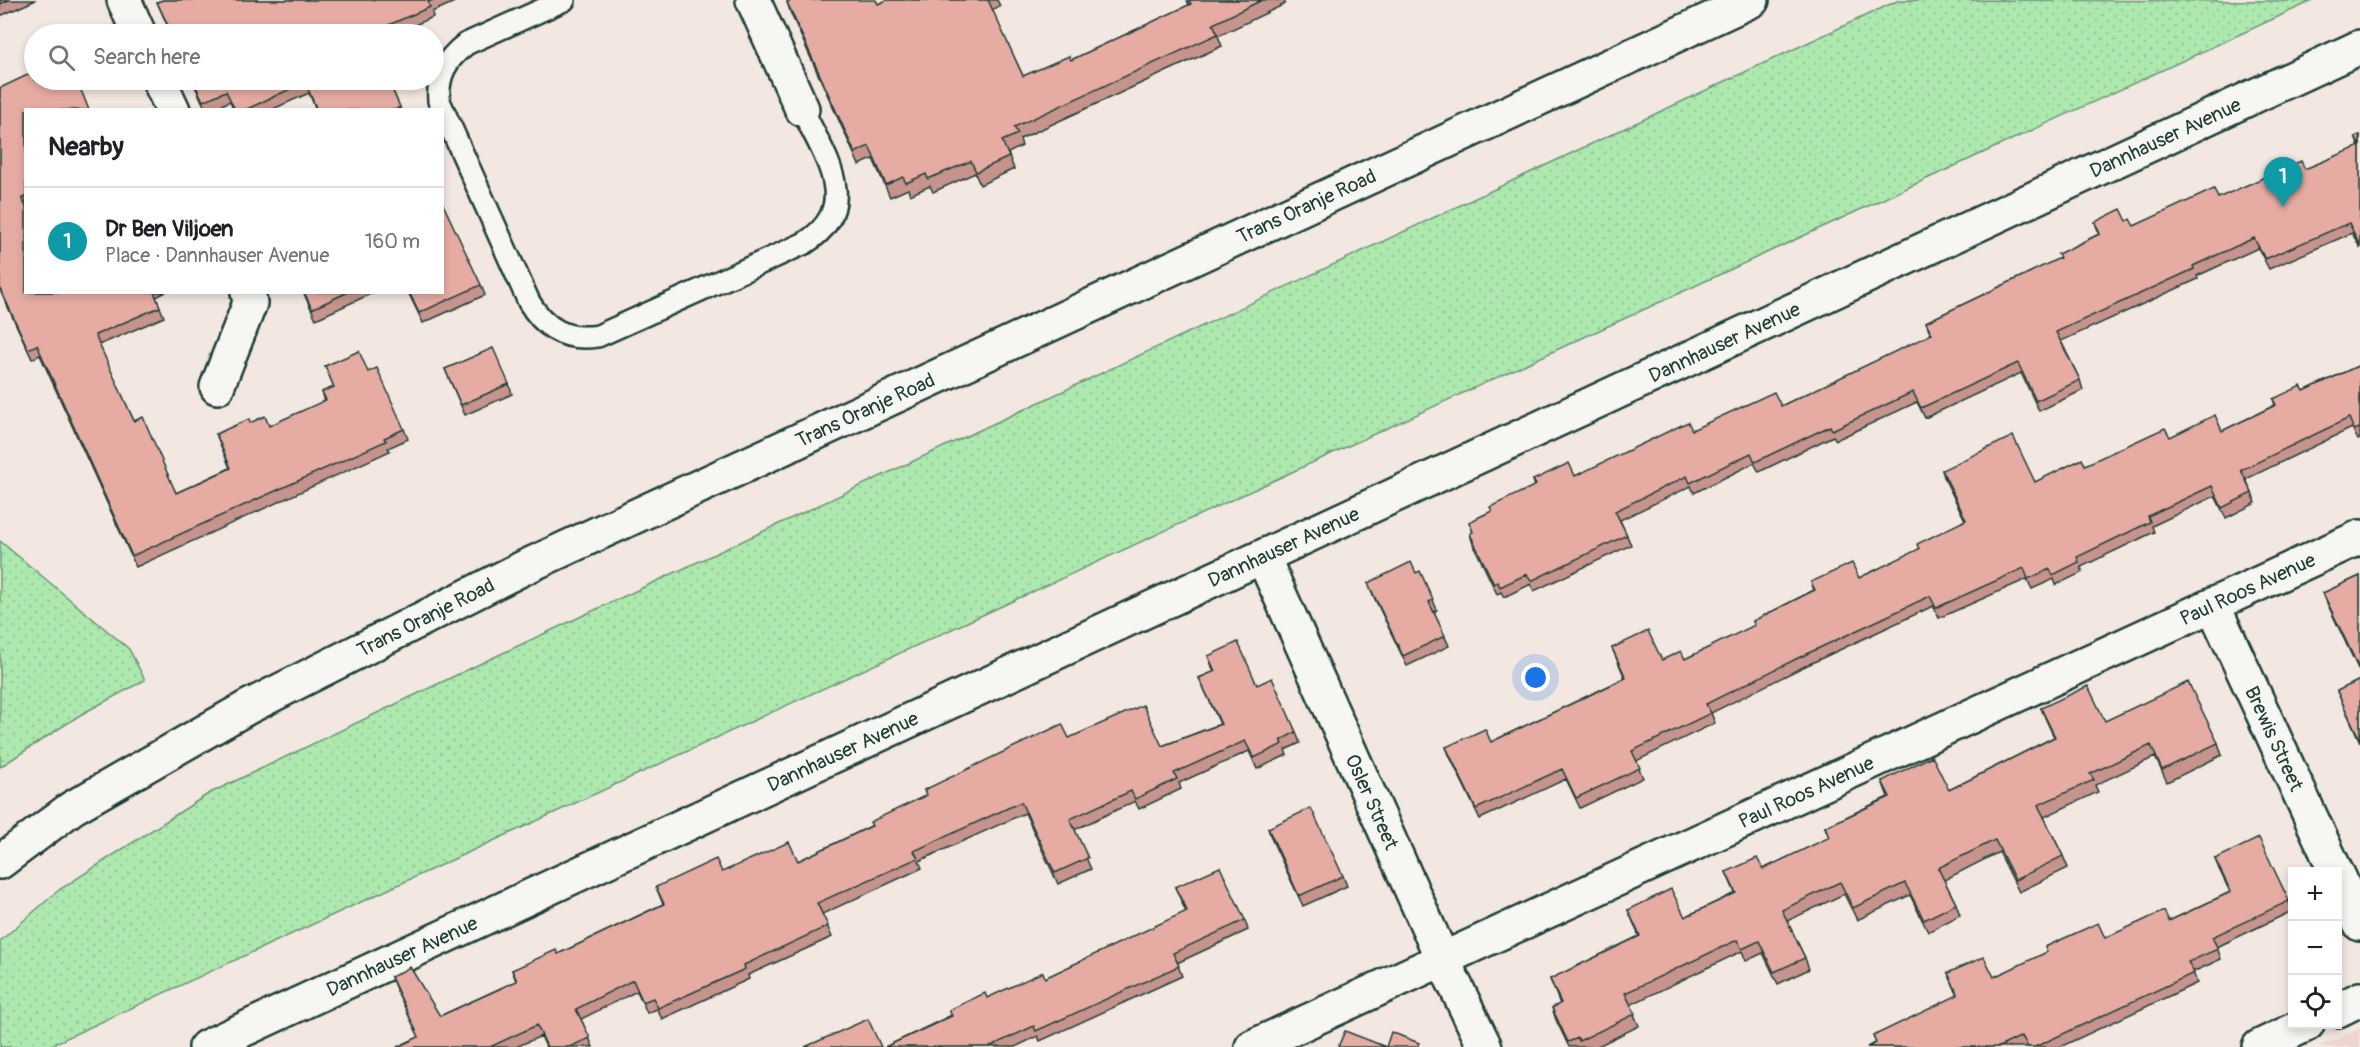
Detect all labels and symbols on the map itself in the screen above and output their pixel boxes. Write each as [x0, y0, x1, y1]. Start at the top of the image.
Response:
street label: Dannhauser Avenue [2086, 92, 2245, 184]
pin: 1 [2264, 158, 2302, 207]
street label: Trans Oranje Road [1233, 163, 1380, 249]
street label: Dannhauser Avenue [1645, 297, 1804, 388]
street label: Trans Oranje Road [792, 367, 939, 453]
street label: Dannhauser Avenue [1204, 501, 1364, 593]
street label: Paul Roos Avenue [2176, 547, 2320, 631]
street label: Trans Oranje Road [353, 572, 499, 663]
your location [1521, 663, 1550, 692]
street label: Brewis Street [2239, 682, 2309, 796]
street label: Dannhauser Avenue [763, 706, 923, 798]
street label: Osler Street [1340, 750, 1404, 854]
street label: Paul Roos Avenue [1735, 750, 1878, 834]
street label: Dannhauser Avenue [322, 911, 482, 1002]

